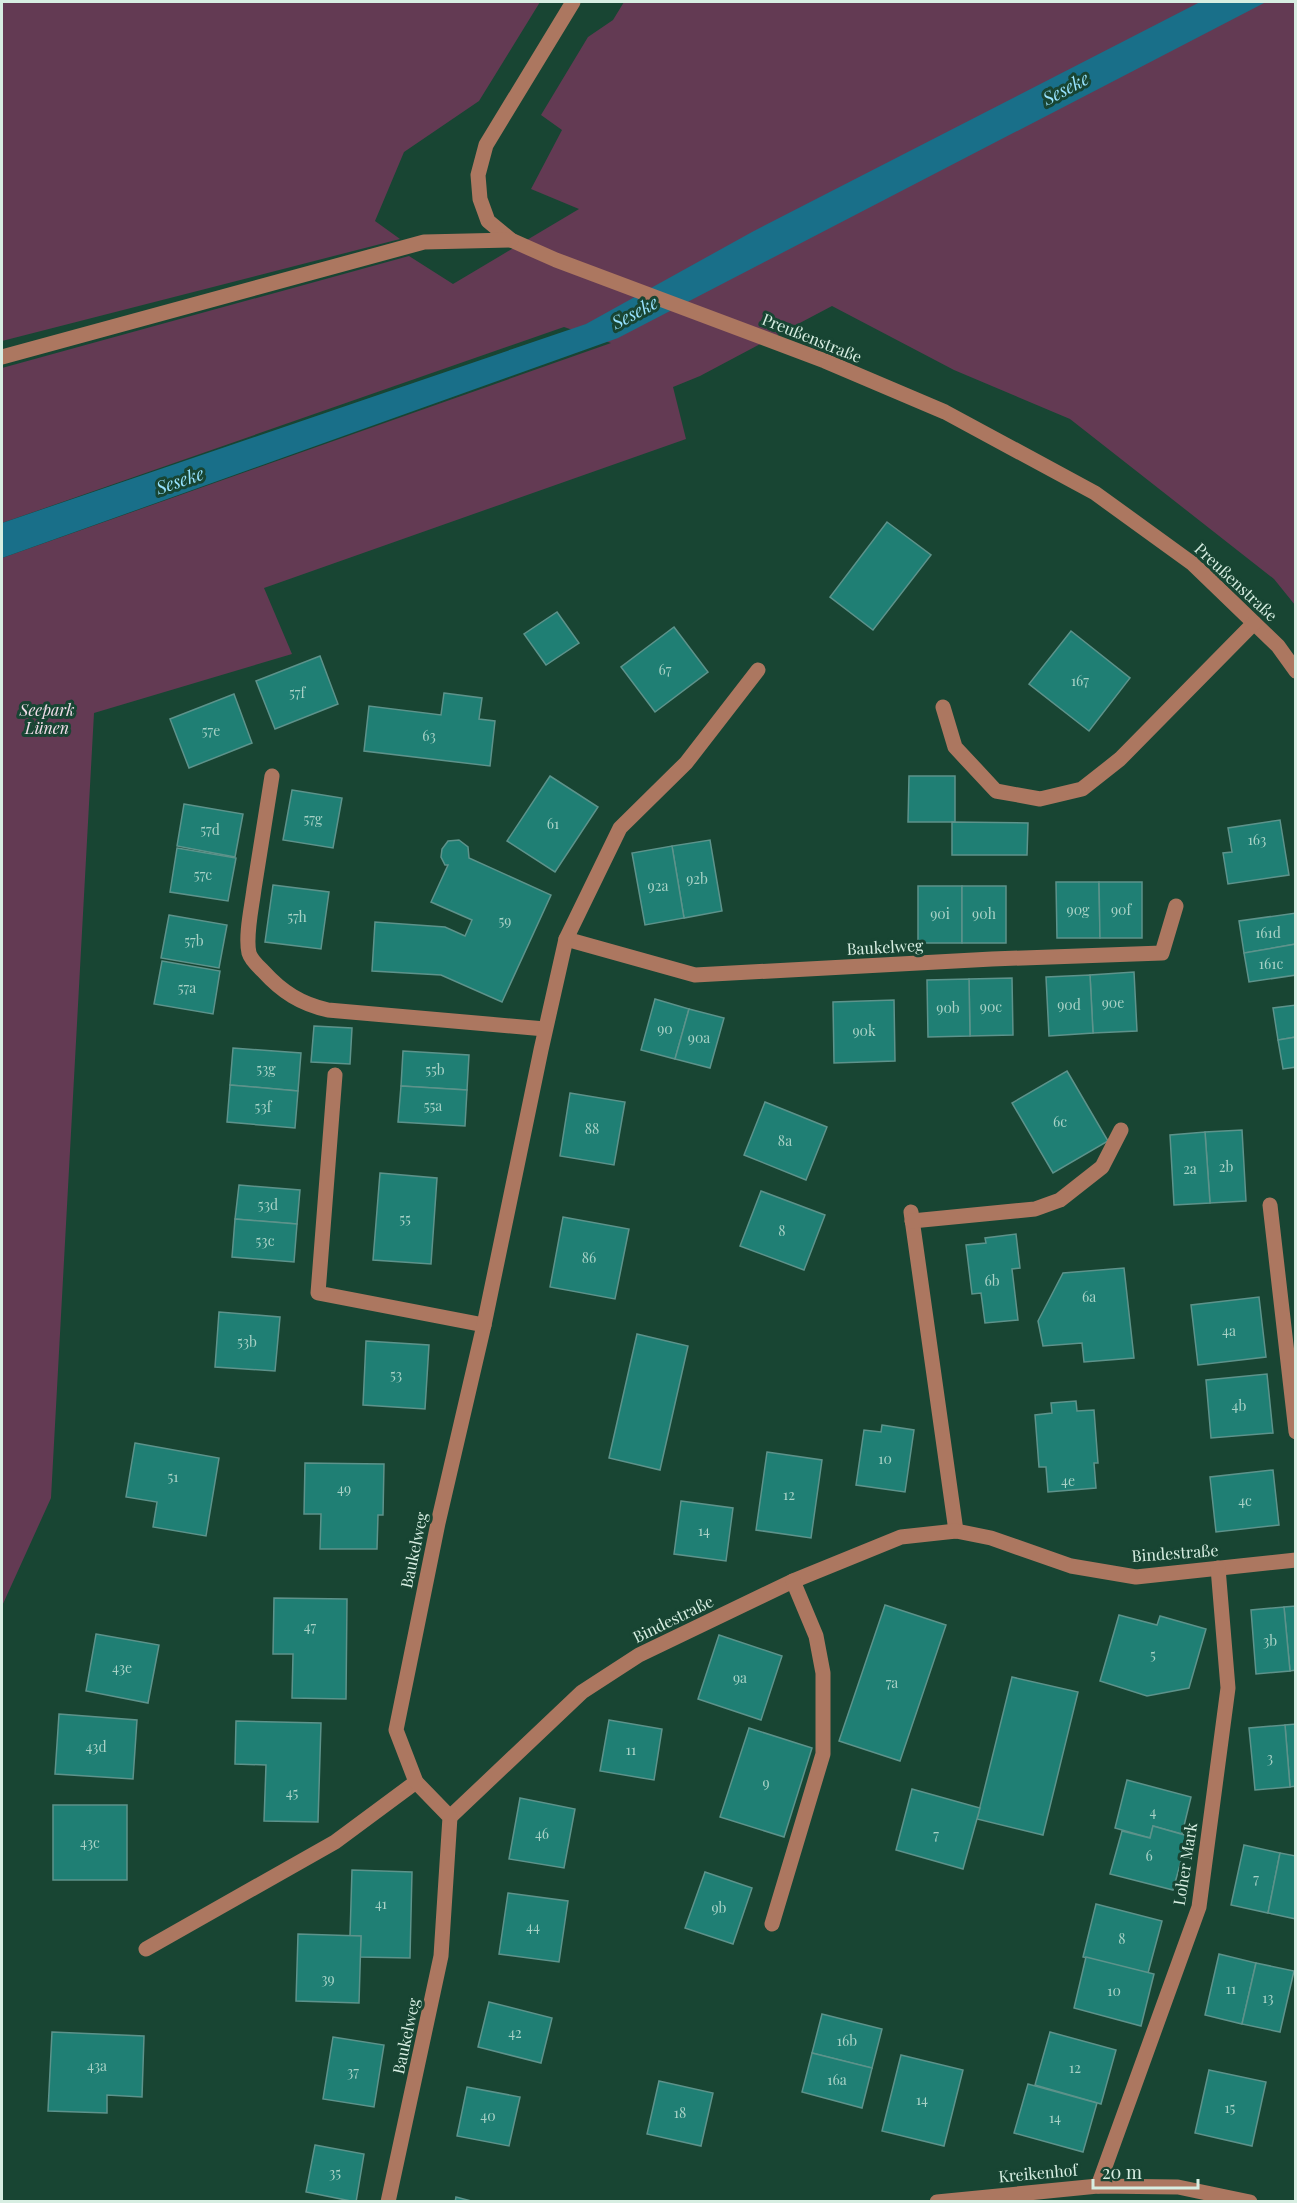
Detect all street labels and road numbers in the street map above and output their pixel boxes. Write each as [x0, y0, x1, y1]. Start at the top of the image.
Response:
street label: Preußenstraße [759, 308, 865, 367]
street label: Preußenstraße [1190, 538, 1282, 625]
street label: Baukelweg [846, 934, 925, 959]
street label: Baukelweg [395, 1510, 432, 1590]
street label: Bindestraße [1131, 1539, 1219, 1566]
street label: Bindestraße [629, 1590, 716, 1647]
street label: Loher Mark [1168, 1821, 1201, 1907]
street label: Baukelweg [387, 1996, 424, 2076]
street label: Kreikenhof [997, 2158, 1080, 2186]

